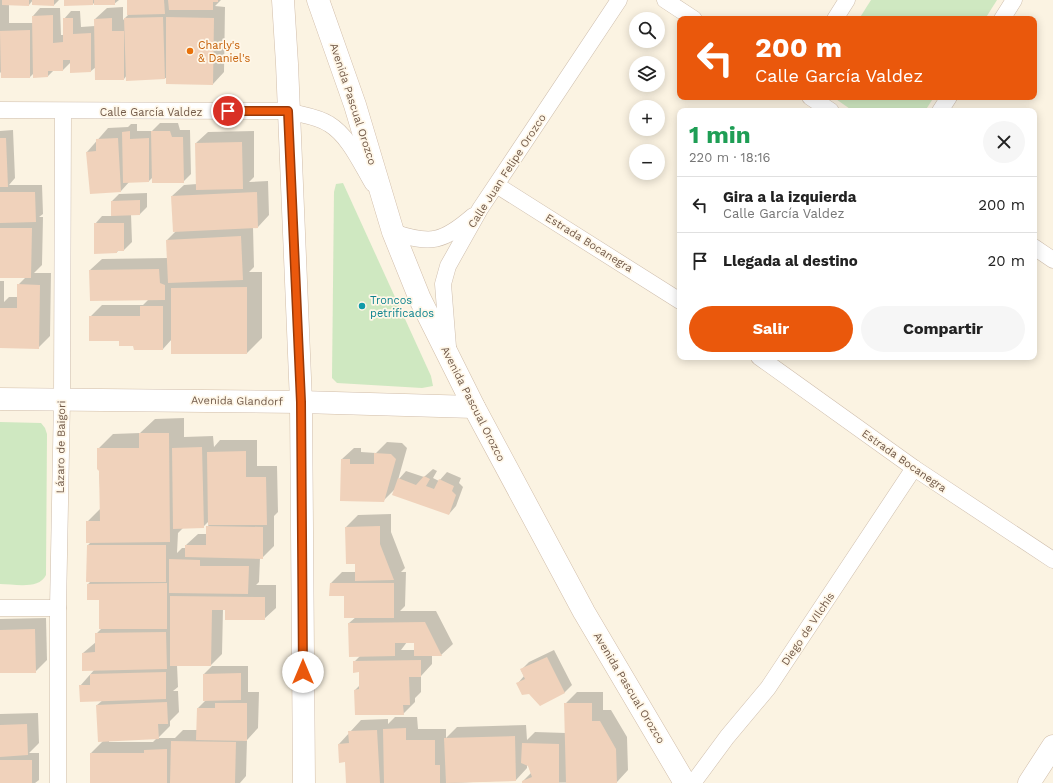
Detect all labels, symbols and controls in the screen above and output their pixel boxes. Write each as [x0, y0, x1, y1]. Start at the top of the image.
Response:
map controls [629, 12, 665, 180]
button: search [629, 12, 665, 48]
text: 200 m [755, 31, 842, 64]
icon: left [689, 32, 741, 84]
place label: Charly's & Daniel's [198, 39, 250, 65]
street label: Avenida Pascual Orozco [327, 41, 379, 167]
marker: Charly's & Daniel's [185, 46, 195, 56]
button: layers [629, 56, 665, 92]
text: Calle García Valdez [755, 65, 923, 86]
pin [211, 94, 245, 128]
icon: arrive [217, 100, 239, 122]
button: + [629, 100, 665, 136]
street label: Calle García Valdez [100, 106, 202, 119]
street label: Calle Juan Felipe Orozco [465, 112, 549, 230]
text: 1 min [689, 121, 751, 149]
button: close [983, 121, 1025, 163]
button: − [629, 144, 665, 180]
text: 220 m · 18:16 [689, 150, 771, 165]
text: Gira a la izquierda [723, 188, 856, 206]
icon: left [689, 194, 711, 216]
text: 200 m [978, 196, 1025, 214]
text: Calle García Valdez [723, 206, 844, 221]
street label: Estrada Bocanegra [543, 211, 635, 275]
icon: arrive [689, 250, 711, 272]
text: Llegada al destino [723, 252, 858, 270]
text: 20 m [988, 252, 1025, 270]
place label: Troncos petrificados [370, 294, 434, 320]
marker: Troncos petrificados [357, 301, 367, 311]
button: Salir [689, 306, 853, 352]
button: Compartir [861, 306, 1025, 352]
street label: Avenida Pascual Orozco [438, 344, 508, 464]
street label: Avenida Glandorf [191, 394, 284, 408]
street label: Lázaro de Baigori [54, 400, 68, 493]
street label: Estrada Bocanegra [859, 427, 949, 495]
street label: Diego de VIlchis [779, 590, 837, 668]
street label: Avenida Pascual Orozco [591, 630, 667, 746]
position arrow [282, 651, 324, 693]

